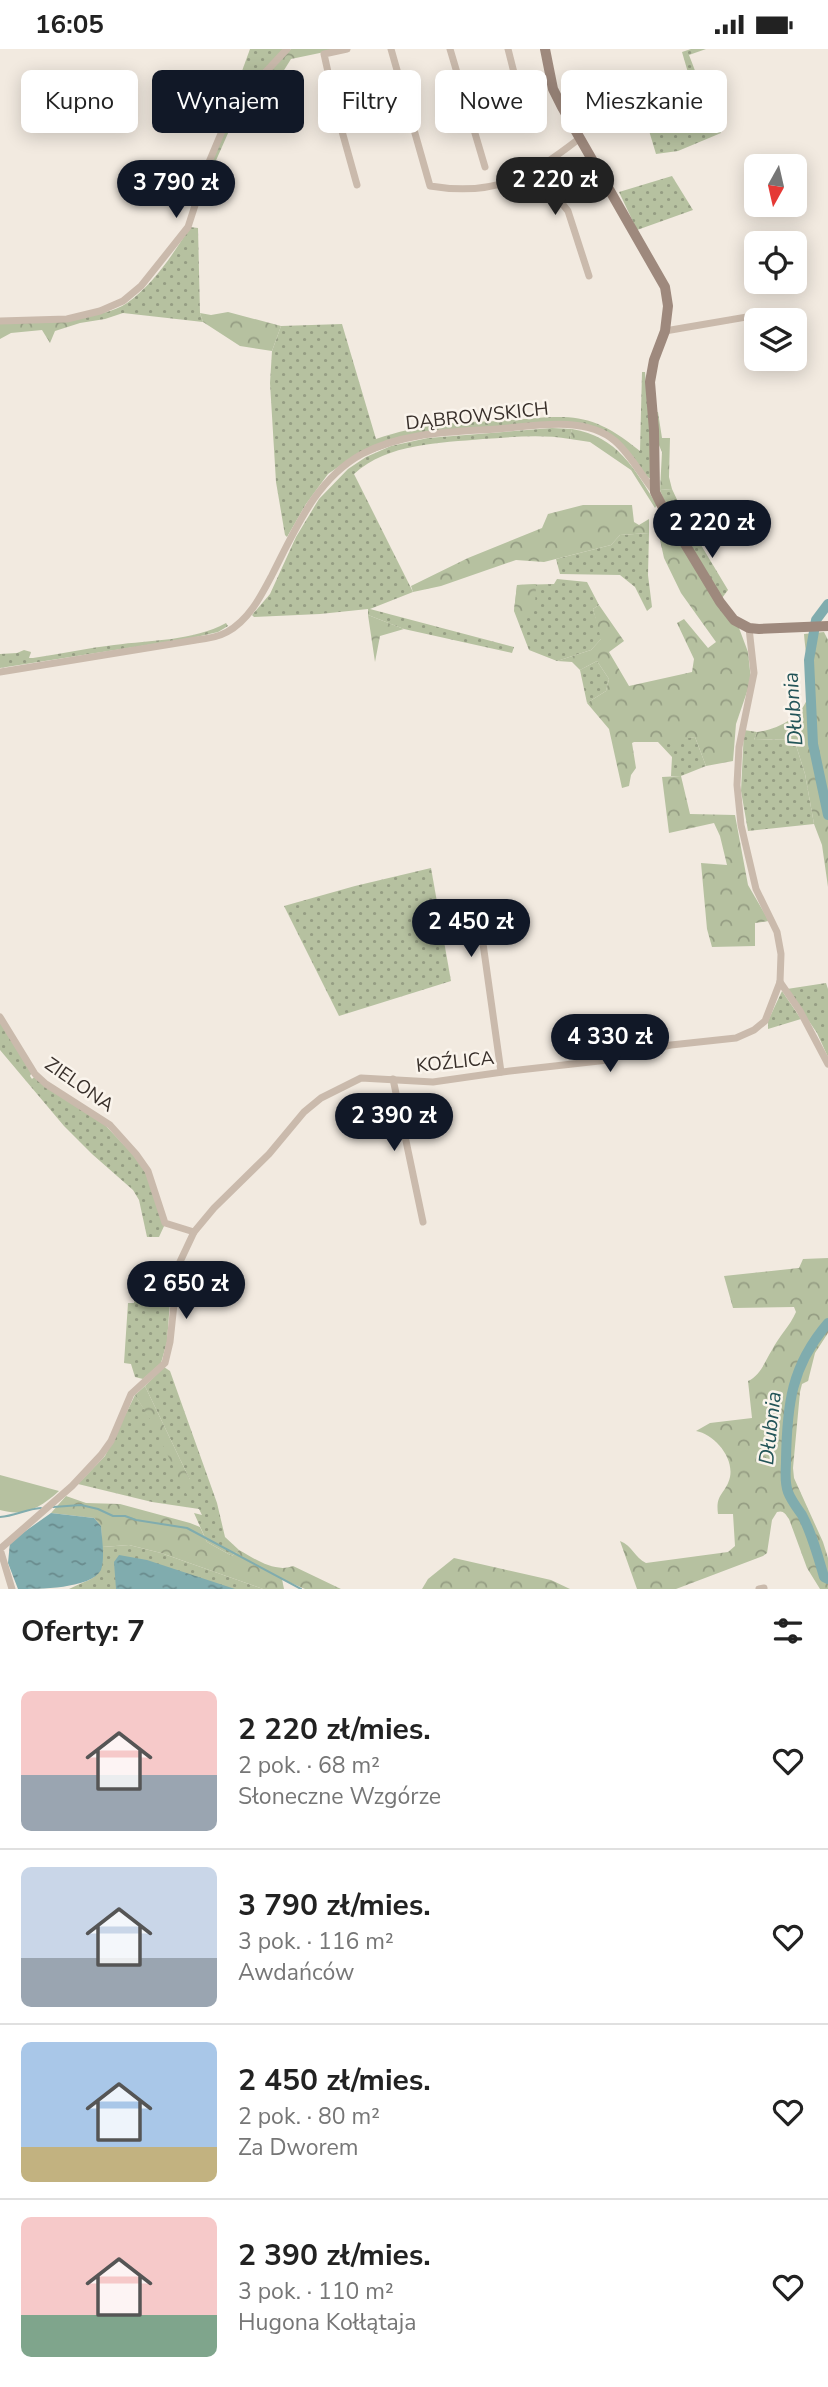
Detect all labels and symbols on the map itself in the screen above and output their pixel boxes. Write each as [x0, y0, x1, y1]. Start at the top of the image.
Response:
north arrow [744, 154, 807, 217]
pin: 2 220 zł [483, 157, 627, 217]
pin: 3 790 zł [104, 160, 248, 220]
street label: DĄBROWSKICH [404, 396, 550, 436]
pin: 2 220 zł [640, 501, 784, 560]
water label: Dłubnia [776, 671, 810, 747]
pin: 2 450 zł [399, 899, 543, 959]
pin: 4 330 zł [538, 1014, 682, 1074]
street label: KOŹLICA [415, 1045, 496, 1079]
street label: ZIELONA [40, 1051, 119, 1118]
pin: 2 390 zł [322, 1093, 466, 1153]
pin: 2 650 zł [114, 1261, 258, 1321]
water label: Dłubnia [752, 1390, 788, 1466]

